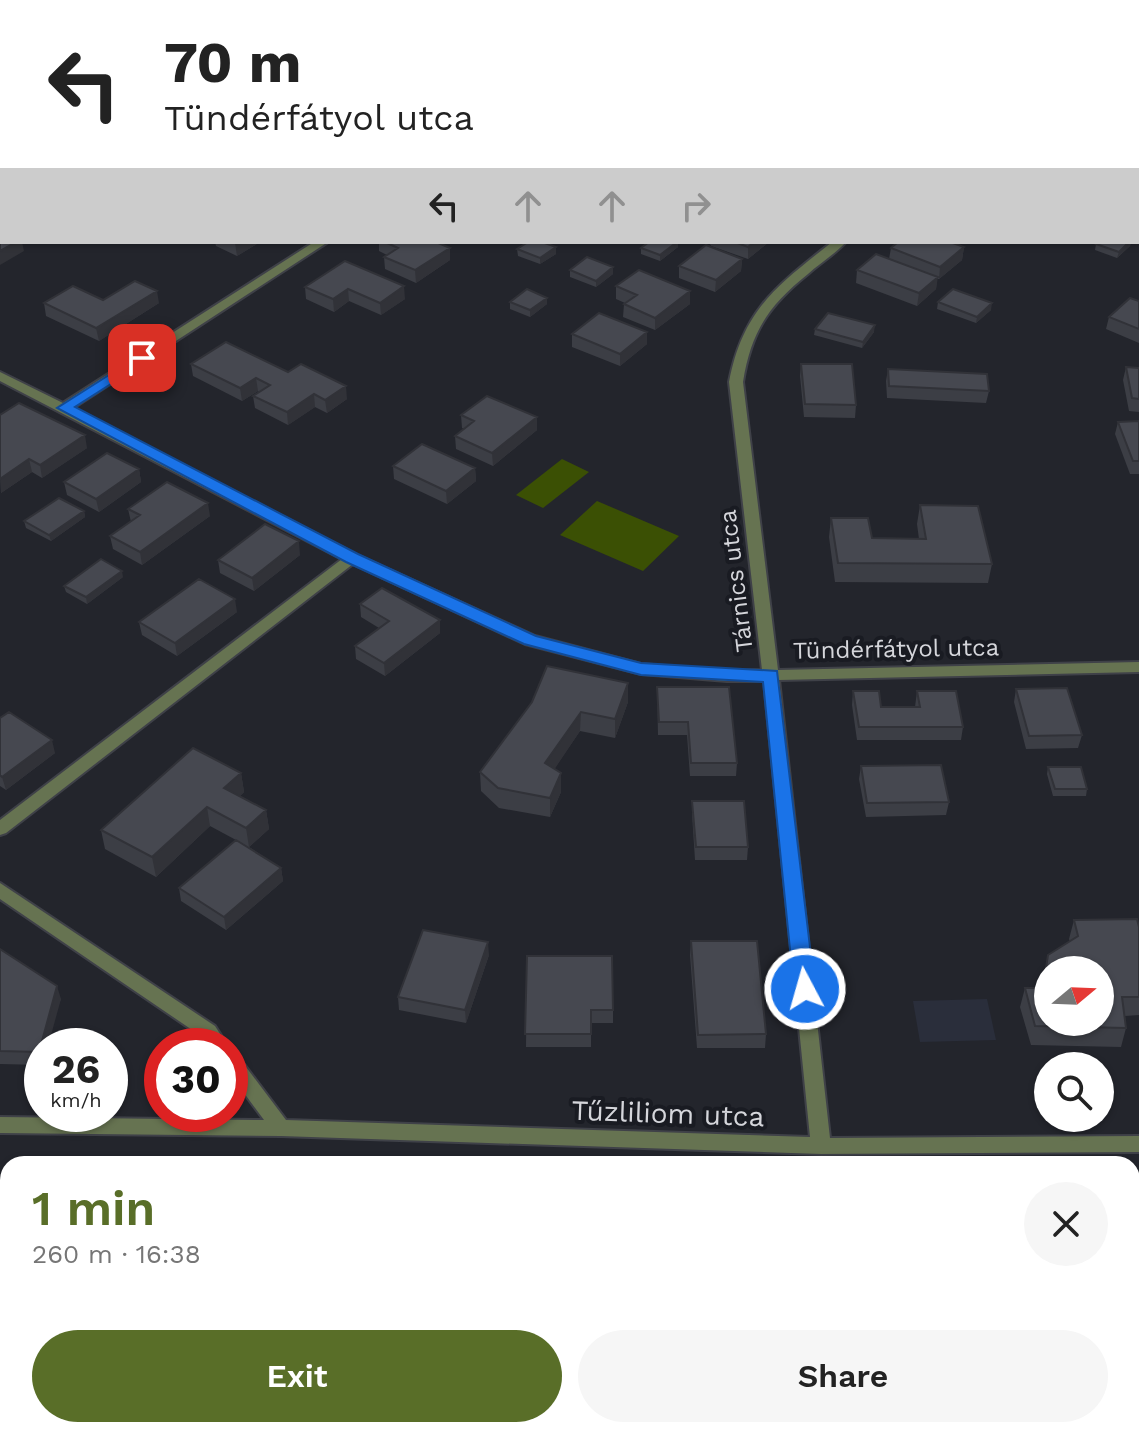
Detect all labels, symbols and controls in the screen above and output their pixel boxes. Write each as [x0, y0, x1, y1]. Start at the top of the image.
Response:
text: 70 m [164, 30, 301, 96]
icon: left [32, 32, 136, 136]
text: Tündérfátyol utca [164, 97, 474, 139]
icon: left [422, 184, 466, 228]
icon: ahead [506, 184, 550, 228]
icon: ahead [590, 184, 634, 228]
icon: right [674, 184, 718, 228]
pin [108, 324, 176, 392]
icon: arrive [120, 336, 164, 380]
street label: Tárnics utca [713, 508, 759, 654]
street label: Tündérfátyol utca [793, 633, 999, 665]
position arrow [763, 947, 847, 1031]
north arrow [1034, 956, 1114, 1036]
map controls [1034, 956, 1114, 1132]
speed limit sign: 30 [144, 1028, 248, 1132]
text: 26 [52, 1046, 100, 1093]
button: search [1034, 1052, 1114, 1132]
text: km/h [50, 1088, 102, 1112]
street label: Tűzliliom utca [571, 1094, 765, 1133]
text: 1 min [32, 1180, 155, 1237]
button: close [1024, 1182, 1108, 1266]
text: 260 m · 16:38 [32, 1239, 201, 1269]
button: Exit [32, 1330, 562, 1422]
button: Share [578, 1330, 1108, 1422]

